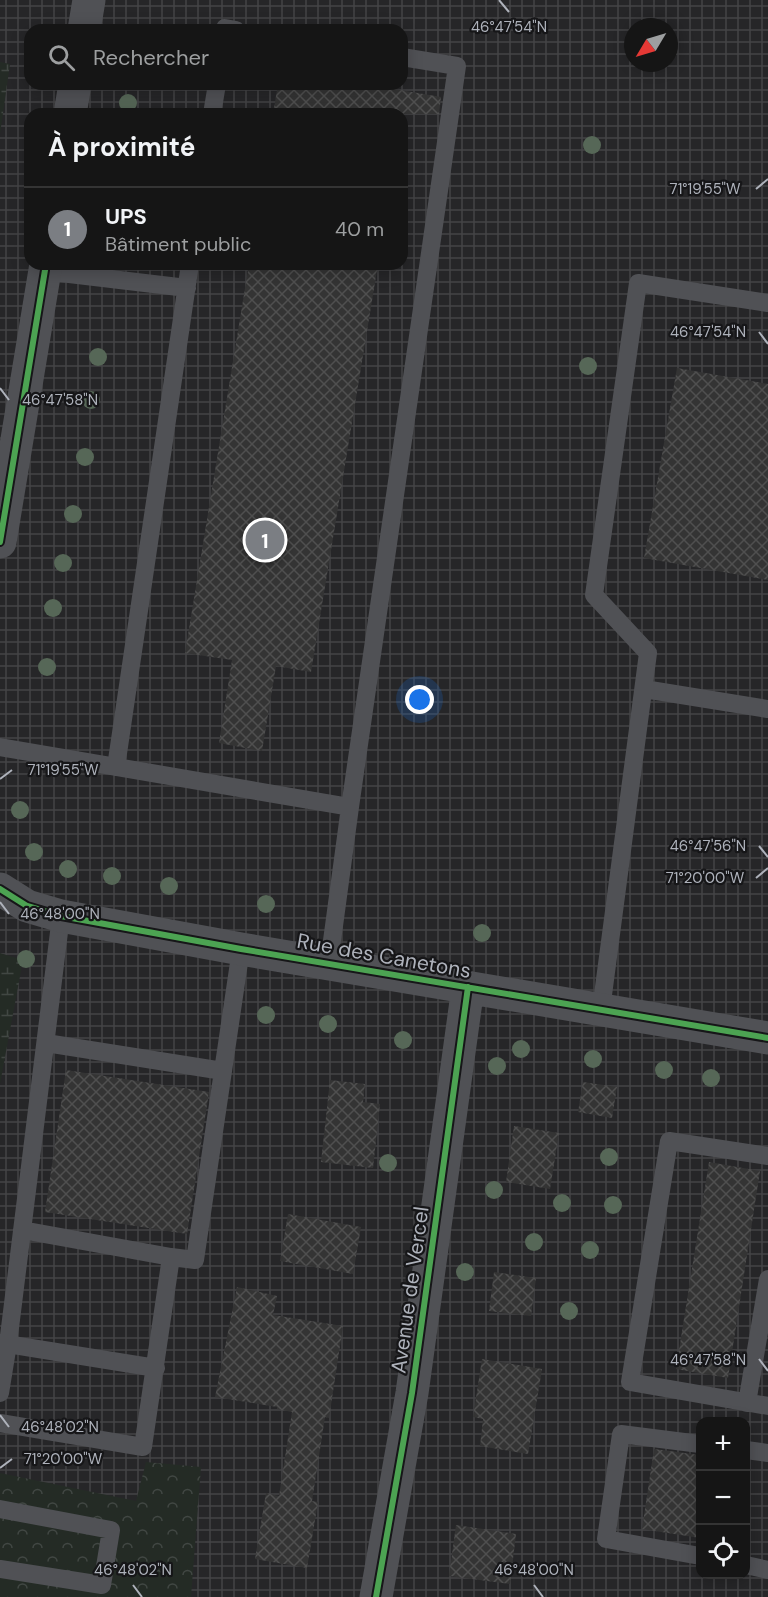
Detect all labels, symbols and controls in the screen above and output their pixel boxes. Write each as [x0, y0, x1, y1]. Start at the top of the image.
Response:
text: 46°47'54"N [471, 17, 547, 37]
north arrow [624, 18, 678, 72]
search box [24, 24, 408, 90]
icon: search [45, 41, 78, 74]
text: Rechercher [93, 43, 209, 72]
text: À proximité [48, 130, 195, 164]
text: 71°19'55"W [670, 179, 741, 199]
text: UPS [105, 202, 147, 231]
text: 1 [64, 216, 71, 242]
text: 40 m [335, 216, 384, 242]
text: Bâtiment public [105, 231, 251, 257]
text: 46°47'54"N [670, 322, 746, 342]
text: 46°47'58"N [22, 390, 98, 410]
pin: 1 [246, 518, 284, 562]
your location [405, 685, 434, 714]
text: 71°19'55"W [28, 760, 99, 780]
text: 46°47'56"N [670, 836, 746, 856]
text: 71°20'00"W [666, 868, 745, 888]
text: 46°48'00"N [20, 904, 100, 924]
street label: Rue des Canetons [295, 927, 473, 985]
street label: Avenue de Vercel [384, 1205, 436, 1375]
text: 46°47'58"N [670, 1350, 746, 1370]
text: 46°48'02"N [21, 1417, 99, 1437]
map controls [696, 1417, 750, 1579]
button: + [696, 1417, 750, 1471]
text: 71°20'00"W [24, 1449, 103, 1469]
button: − [696, 1471, 750, 1525]
button: locate [696, 1525, 750, 1579]
text: 46°48'02"N [94, 1560, 172, 1580]
text: 46°48'00"N [494, 1560, 574, 1580]

